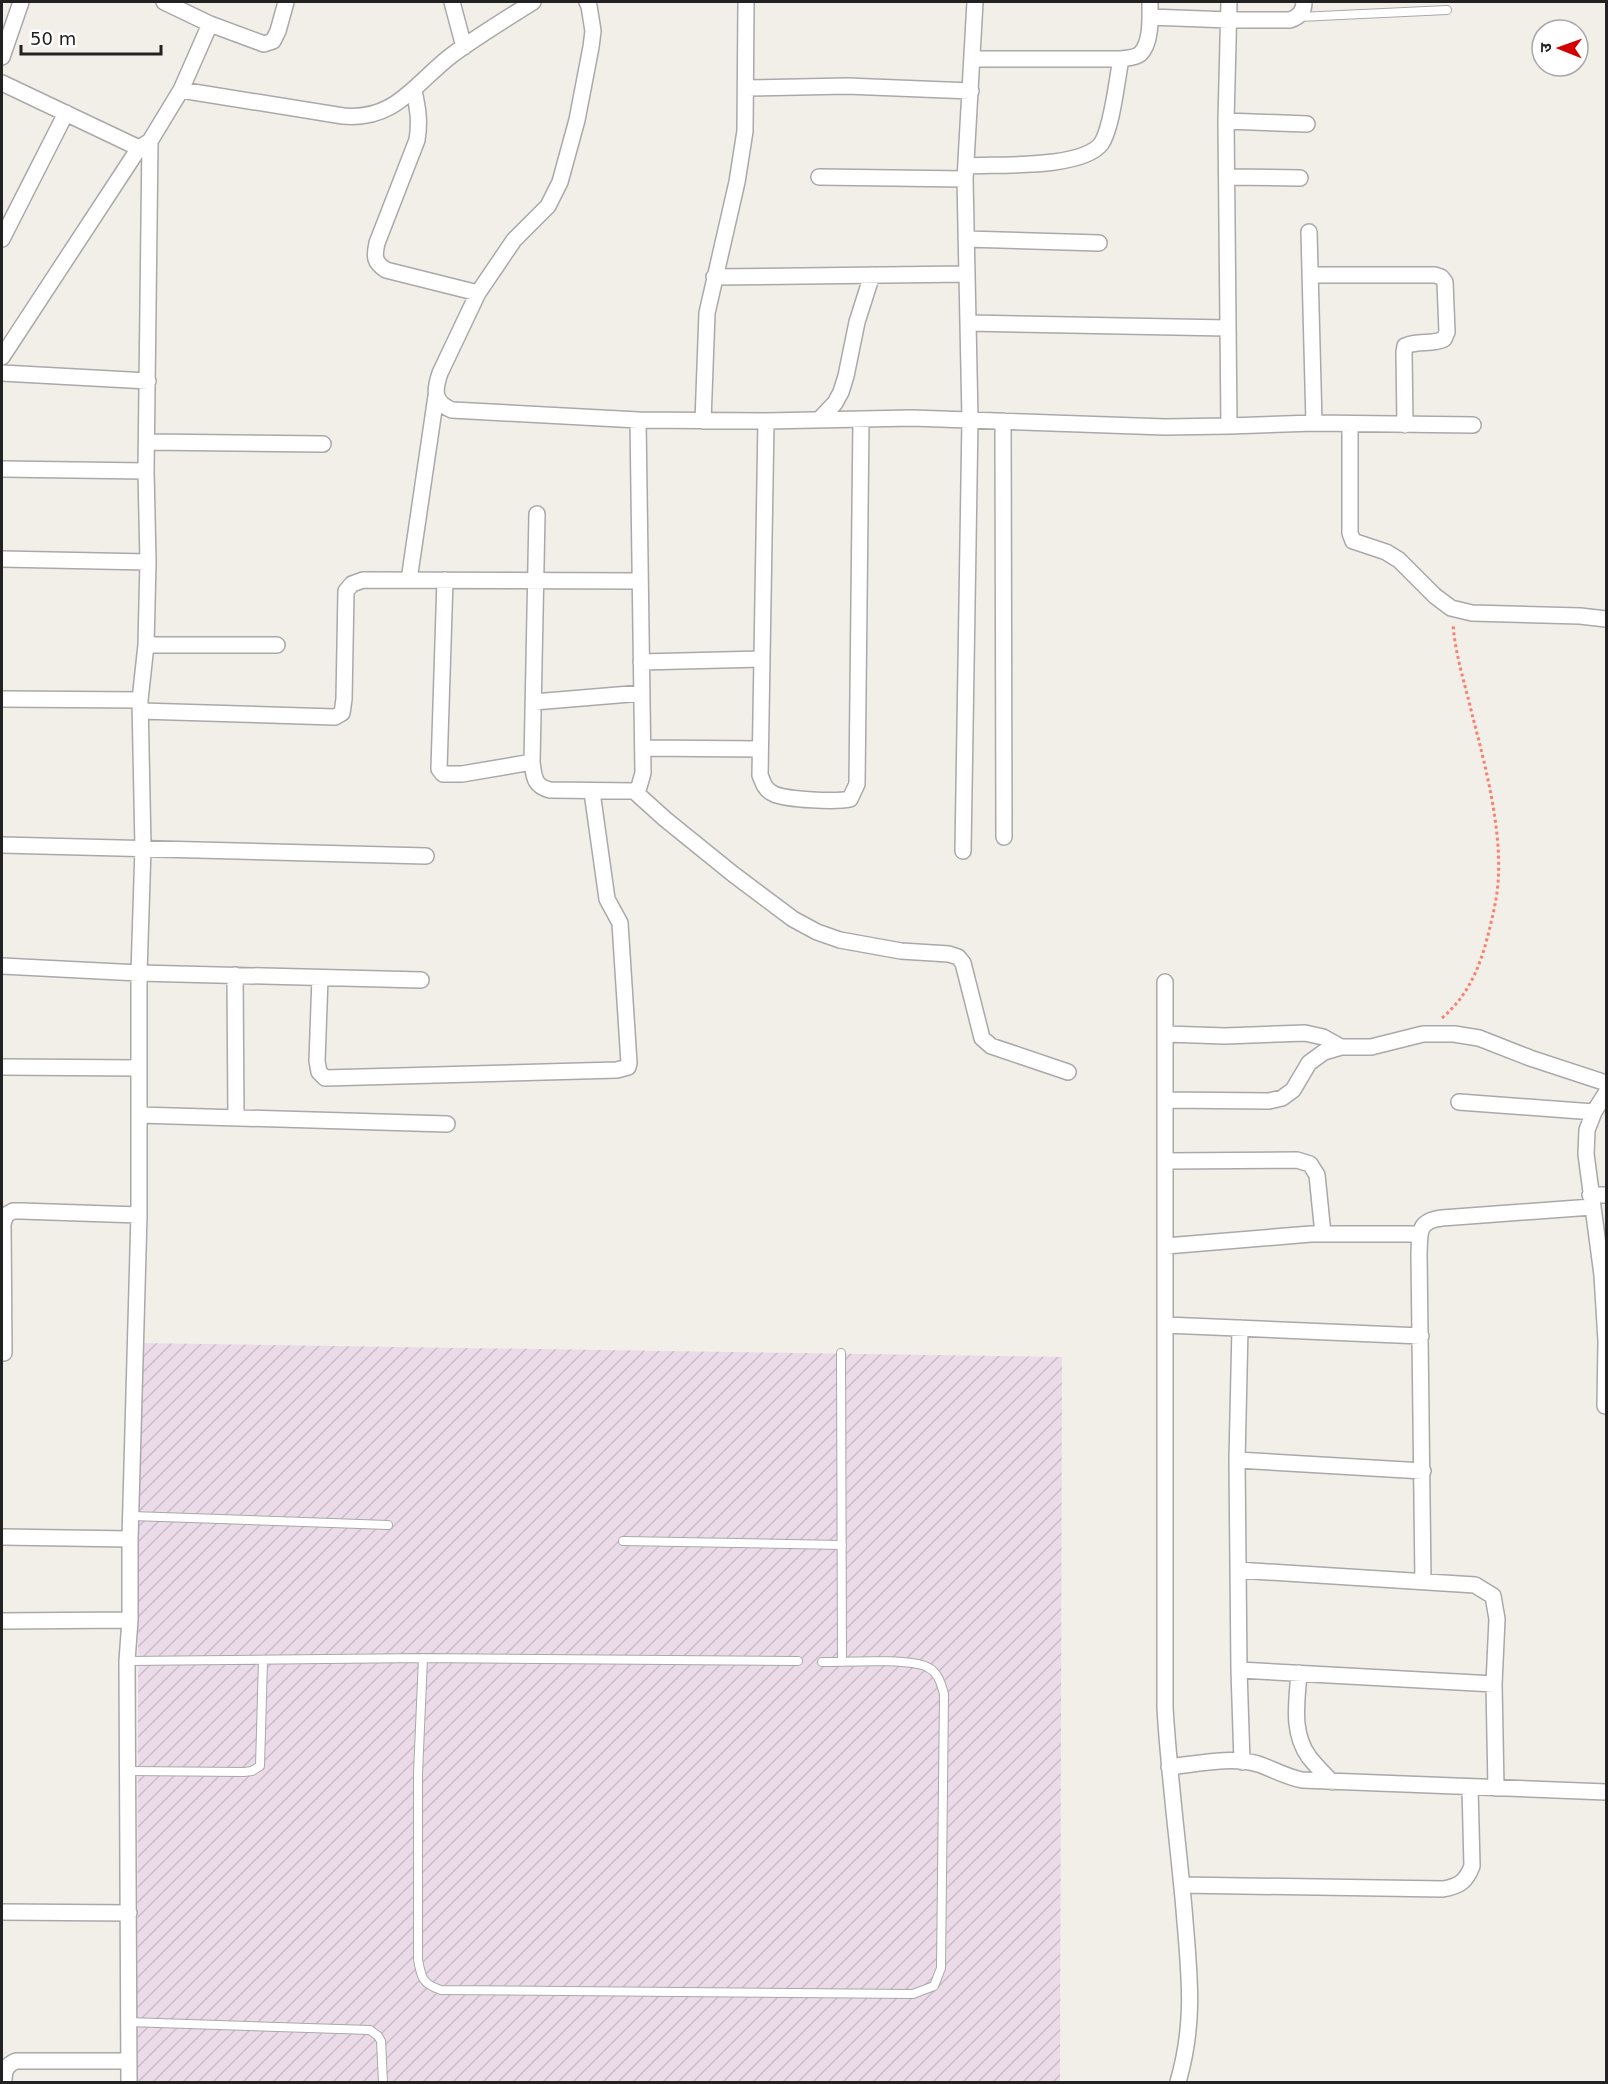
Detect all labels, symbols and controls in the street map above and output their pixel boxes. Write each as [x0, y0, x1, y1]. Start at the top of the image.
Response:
scale bar [21, 18, 160, 56]
north arrow [1530, 18, 1590, 78]
text: 50 m [30, 28, 76, 49]
text: उ [1536, 42, 1555, 53]

